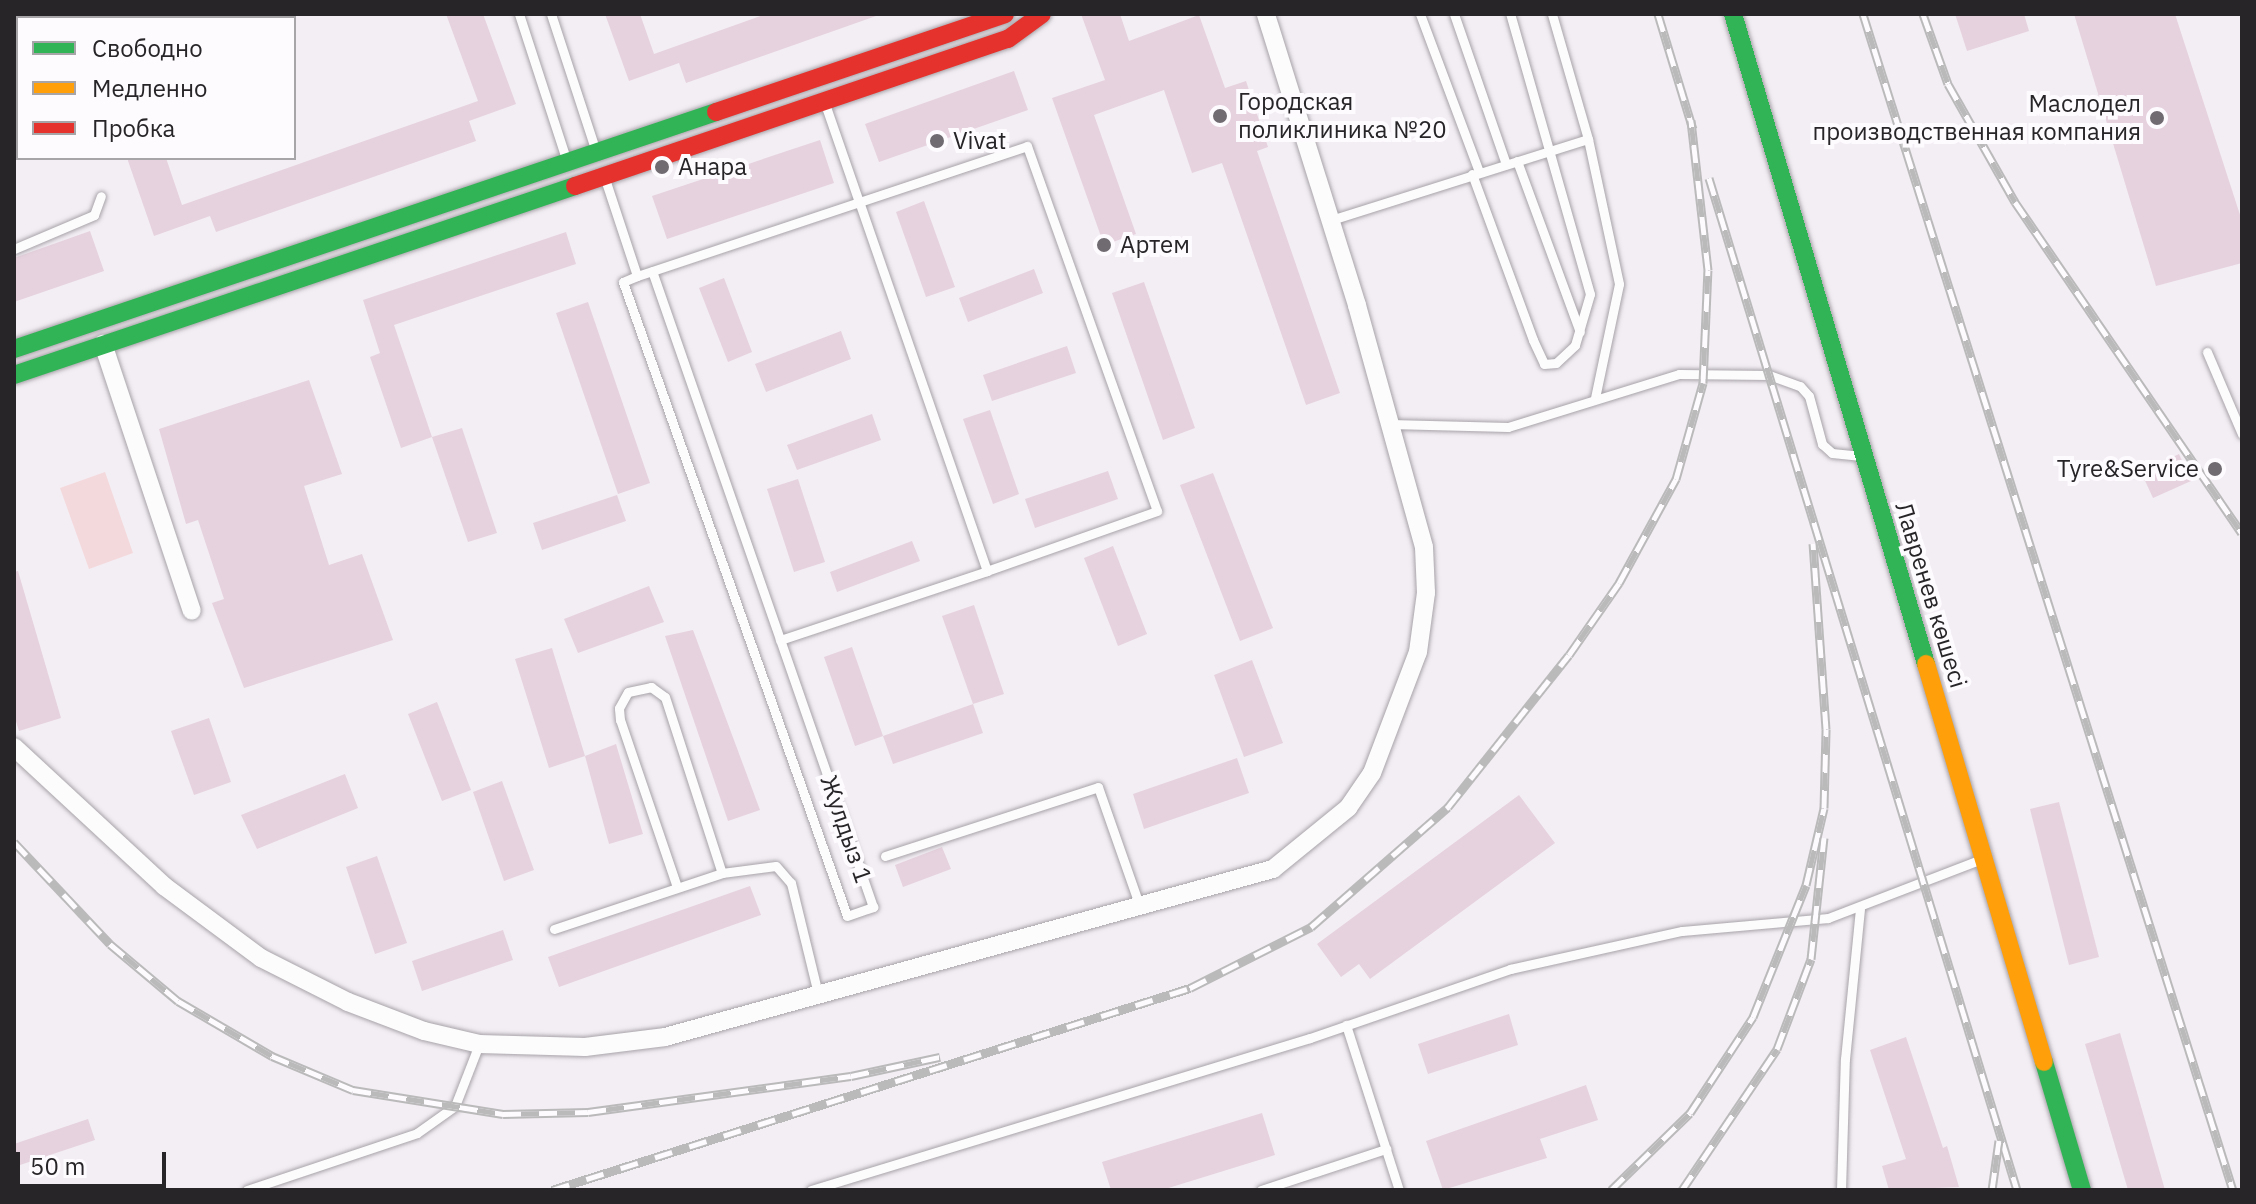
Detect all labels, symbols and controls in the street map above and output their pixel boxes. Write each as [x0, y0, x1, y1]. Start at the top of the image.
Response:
legend [16, 16, 296, 160]
text: Свободно [92, 32, 203, 64]
text: Медленно [92, 72, 208, 104]
place label: Городская поликлиника №20 [1238, 88, 1447, 144]
place label: Маслодел производственная компания [1812, 90, 2141, 146]
marker: Городская поликлиника №20 [1209, 105, 1231, 127]
marker: Маслодел производственная компания [2148, 109, 2166, 127]
text: Пробка [92, 112, 175, 144]
place label: Vivat [953, 127, 1006, 155]
marker: Vivat [928, 132, 946, 150]
place label: Анара [678, 153, 747, 181]
marker: Анара [653, 158, 671, 176]
place label: Артем [1120, 231, 1190, 259]
marker: Артем [1095, 236, 1113, 254]
place label: Tyre&Service [2057, 455, 2199, 483]
marker: Tyre&Service [2206, 460, 2224, 478]
street label: Лавренев көшесі [1889, 499, 1973, 691]
street label: Жулдыз 1 [814, 771, 878, 887]
scale bar [20, 1136, 170, 1186]
text: 50 m [30, 1150, 85, 1182]

